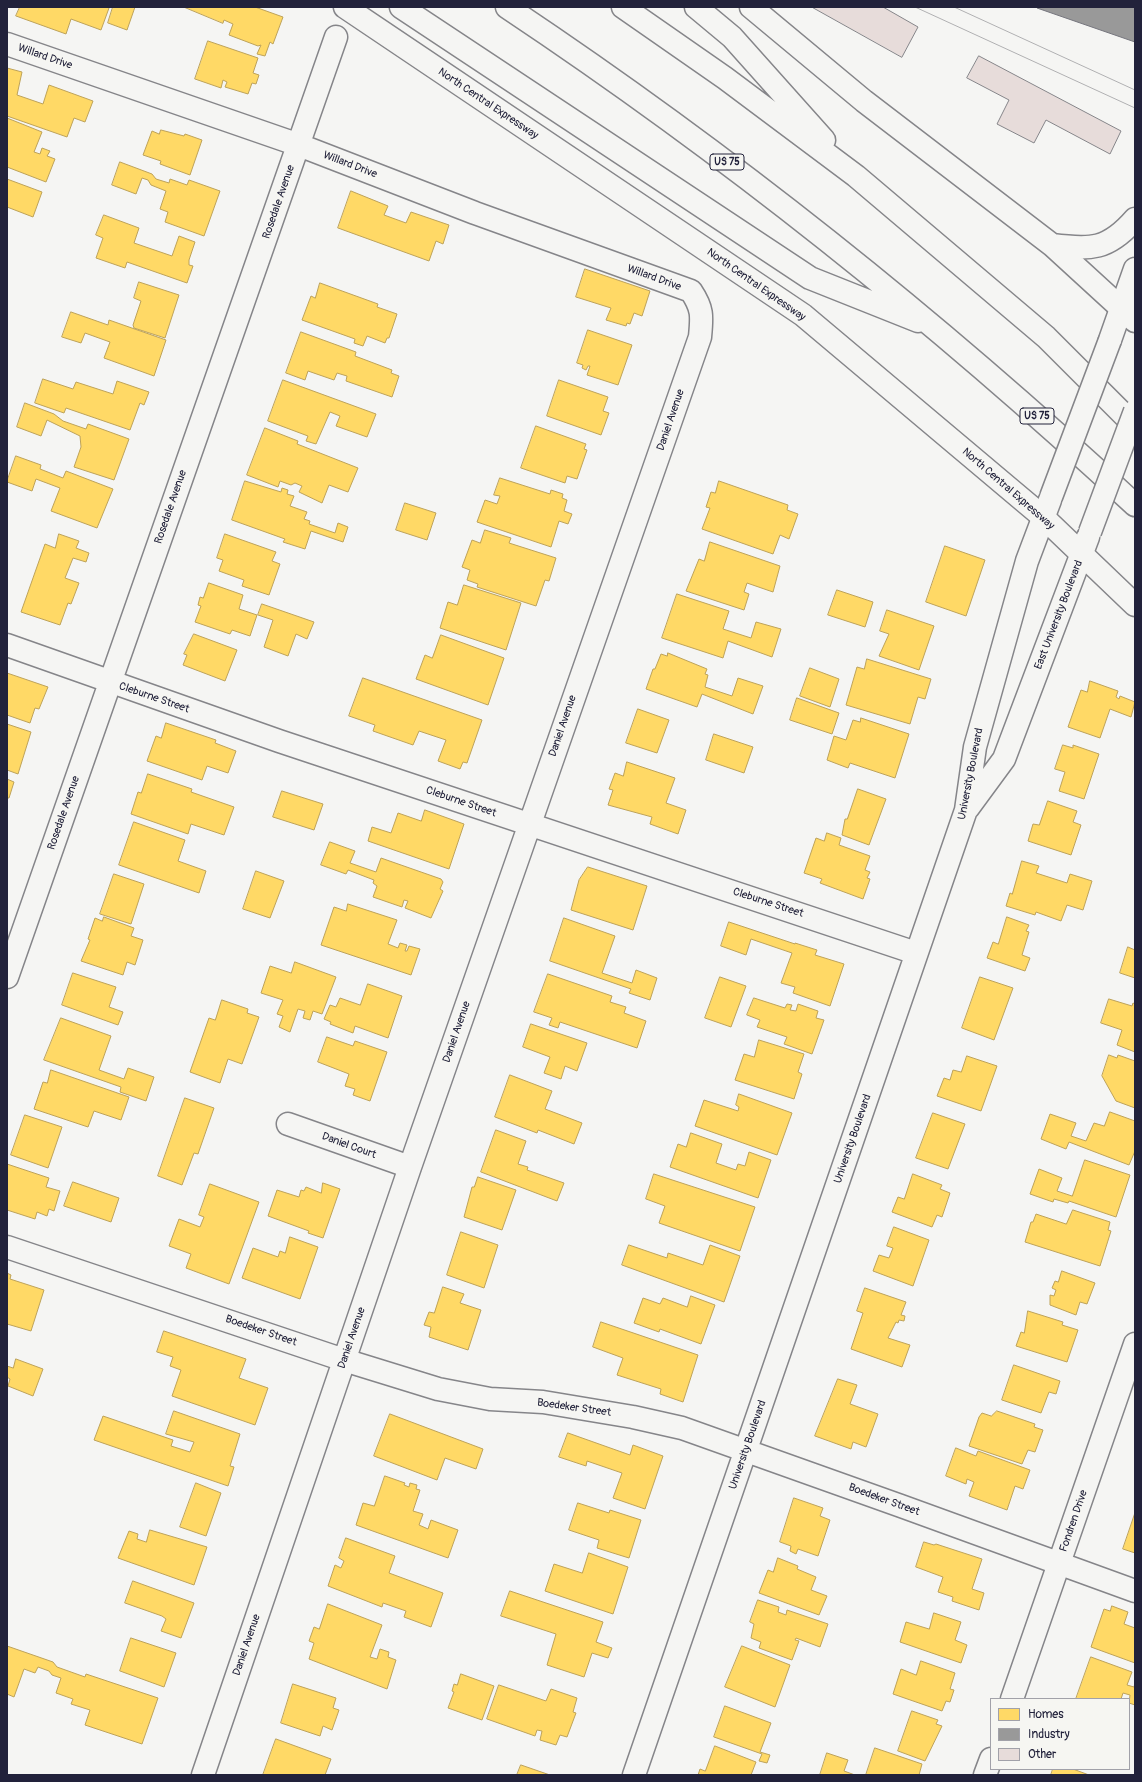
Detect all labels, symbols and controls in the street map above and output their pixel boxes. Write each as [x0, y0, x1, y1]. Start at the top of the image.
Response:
street label: Willard Drive [16, 42, 74, 72]
street label: North Central Expressway [435, 66, 541, 142]
street label: Willard Drive [321, 149, 379, 181]
road number: US 75 [710, 154, 744, 170]
street label: Rosedale Avenue [260, 163, 298, 241]
street label: North Central Expressway [704, 246, 808, 324]
street label: Willard Drive [625, 262, 683, 294]
street label: Daniel Avenue [654, 388, 688, 452]
road number: US 75 [1020, 408, 1054, 424]
street label: North Central Expressway [959, 445, 1057, 533]
street label: Rosedale Avenue [152, 468, 190, 546]
street label: East University Boulevard [1032, 559, 1086, 671]
street label: Cleburne Street [117, 680, 191, 716]
street label: Daniel Avenue [546, 694, 580, 758]
street label: University Boulevard [956, 727, 986, 821]
street label: Rosedale Avenue [45, 774, 83, 852]
street label: Cleburne Street [424, 784, 498, 820]
street label: Cleburne Street [731, 885, 805, 921]
street label: Daniel Avenue [440, 1000, 474, 1064]
street label: University Boulevard [832, 1093, 874, 1185]
street label: Daniel Court [320, 1130, 378, 1162]
street label: Daniel Avenue [335, 1306, 369, 1370]
street label: Boedeker Street [224, 1313, 298, 1349]
street label: Boedeker Street [536, 1396, 612, 1420]
street label: University Boulevard [727, 1399, 769, 1491]
street label: Boedeker Street [847, 1481, 921, 1519]
street label: Fondren Drive [1057, 1488, 1091, 1554]
street label: Daniel Avenue [230, 1613, 264, 1677]
legend [990, 1698, 1130, 1770]
text: Homes [1028, 1707, 1064, 1722]
text: Industry [1028, 1727, 1070, 1742]
text: Other [1028, 1747, 1056, 1762]

